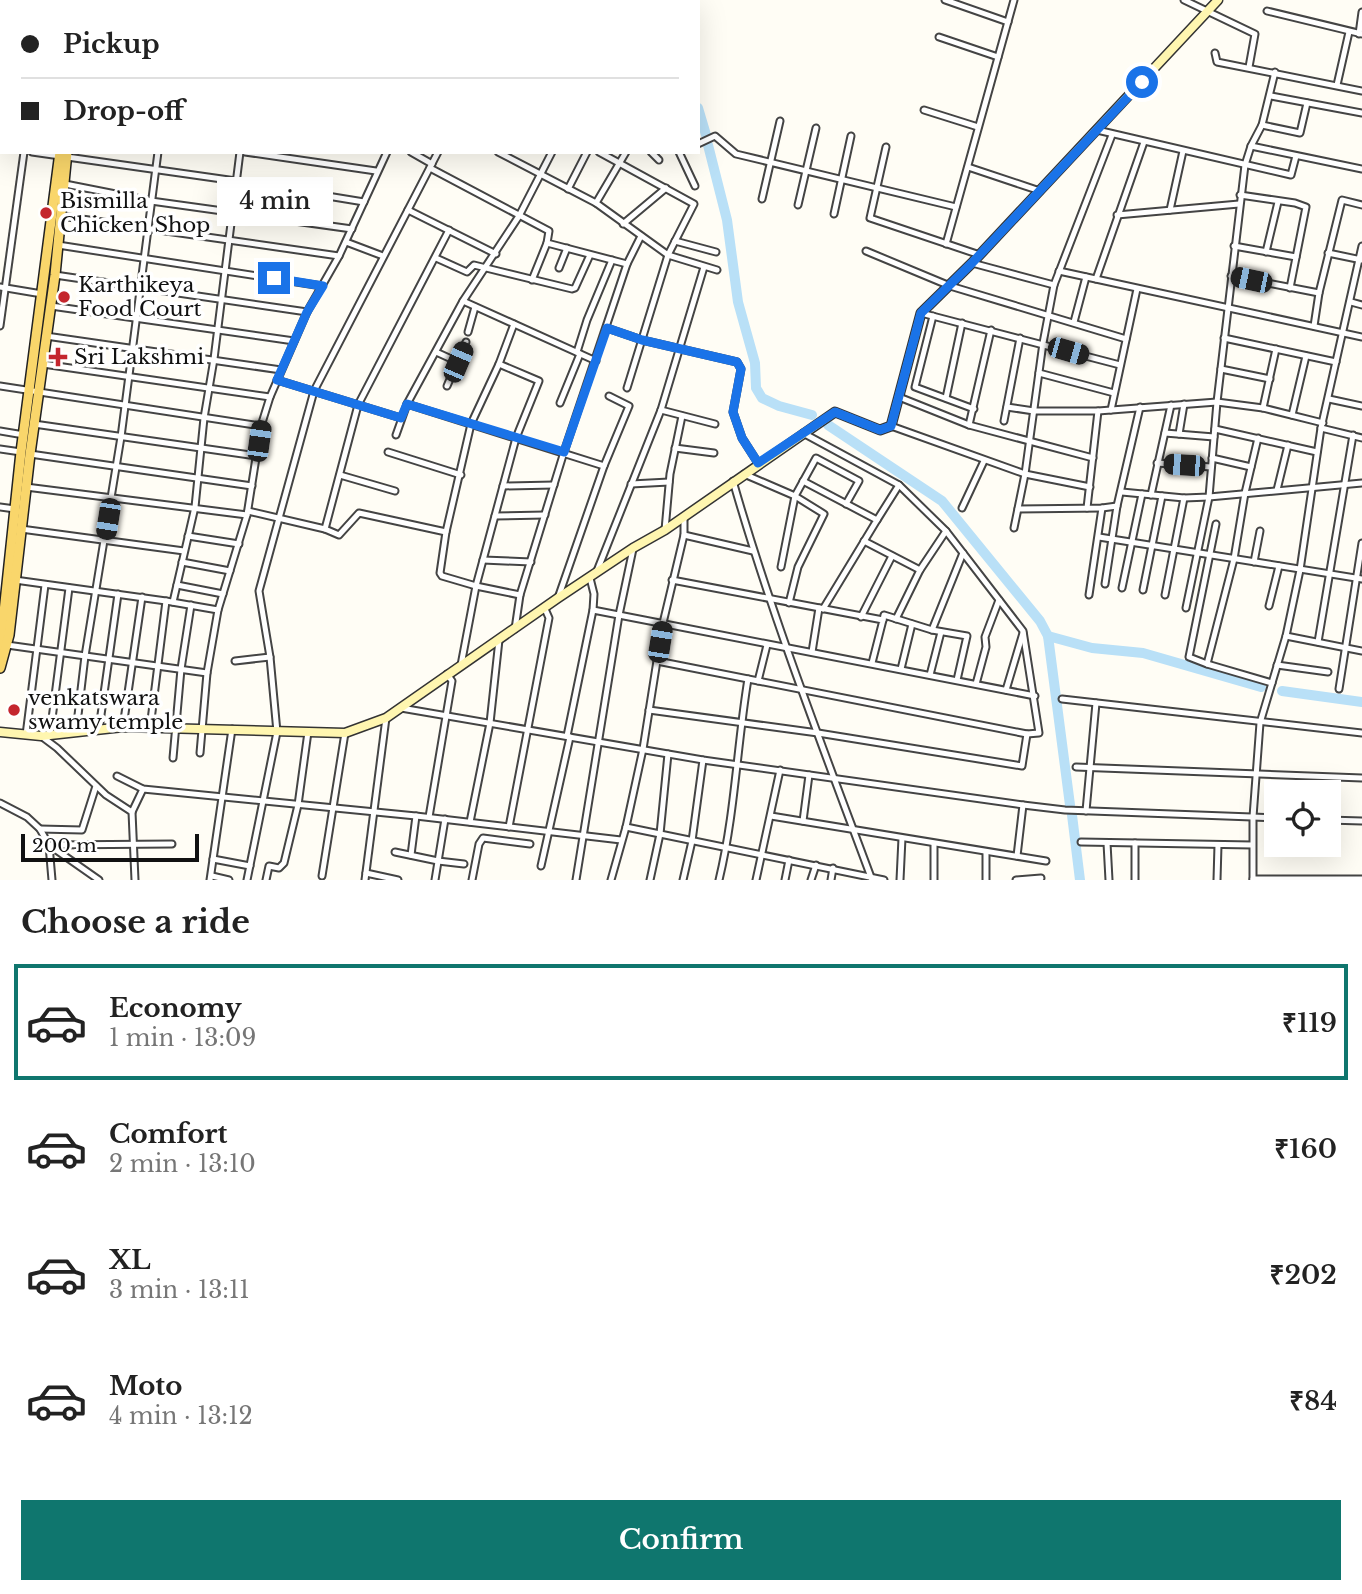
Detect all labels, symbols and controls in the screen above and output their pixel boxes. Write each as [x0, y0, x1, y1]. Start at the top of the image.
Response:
text: Pickup [63, 28, 160, 60]
route start [1126, 66, 1158, 98]
text: Drop-off [63, 95, 184, 127]
callout: 4 min [216, 176, 332, 226]
text: 4 min [240, 187, 310, 215]
place label: Bismilla Chicken Shop [60, 188, 210, 238]
marker: Bismilla Chicken Shop [38, 205, 54, 221]
route end [258, 262, 290, 294]
car [1229, 265, 1274, 295]
place label: Karthikeya Food Court [78, 272, 202, 322]
marker: Karthikeya Food Court [56, 289, 72, 305]
car [1045, 335, 1092, 367]
car [441, 339, 476, 385]
place label: Sri Lakshmi [74, 344, 204, 370]
marker: Sri Lakshmi [48, 347, 68, 367]
car [246, 419, 273, 463]
car [1163, 453, 1206, 477]
car [95, 497, 122, 541]
car [647, 620, 674, 664]
place label: venkatswara swamy temple [28, 685, 183, 735]
marker: venkatswara swamy temple [6, 702, 22, 718]
map controls [1264, 780, 1341, 857]
button: locate [1264, 780, 1341, 857]
scale bar [21, 831, 200, 863]
text: 200 m [32, 834, 97, 857]
text: Choose a ride [21, 902, 250, 942]
icon: car [25, 991, 88, 1054]
text: Economy [109, 992, 242, 1024]
text: ₹119 [1282, 1007, 1337, 1039]
text: 1 min · 13:09 [109, 1024, 256, 1052]
icon: car [25, 1117, 88, 1180]
text: Comfort [109, 1118, 227, 1150]
text: ₹160 [1274, 1133, 1337, 1165]
text: 2 min · 13:10 [109, 1150, 256, 1178]
icon: car [25, 1243, 88, 1306]
text: XL [109, 1244, 151, 1276]
text: ₹202 [1270, 1259, 1337, 1291]
text: 3 min · 13:11 [109, 1276, 249, 1304]
icon: car [25, 1369, 88, 1432]
text: Moto [109, 1370, 182, 1402]
text: ₹84 [1289, 1385, 1337, 1417]
text: 4 min · 13:12 [109, 1402, 253, 1430]
button: Confirm [21, 1500, 1341, 1580]

